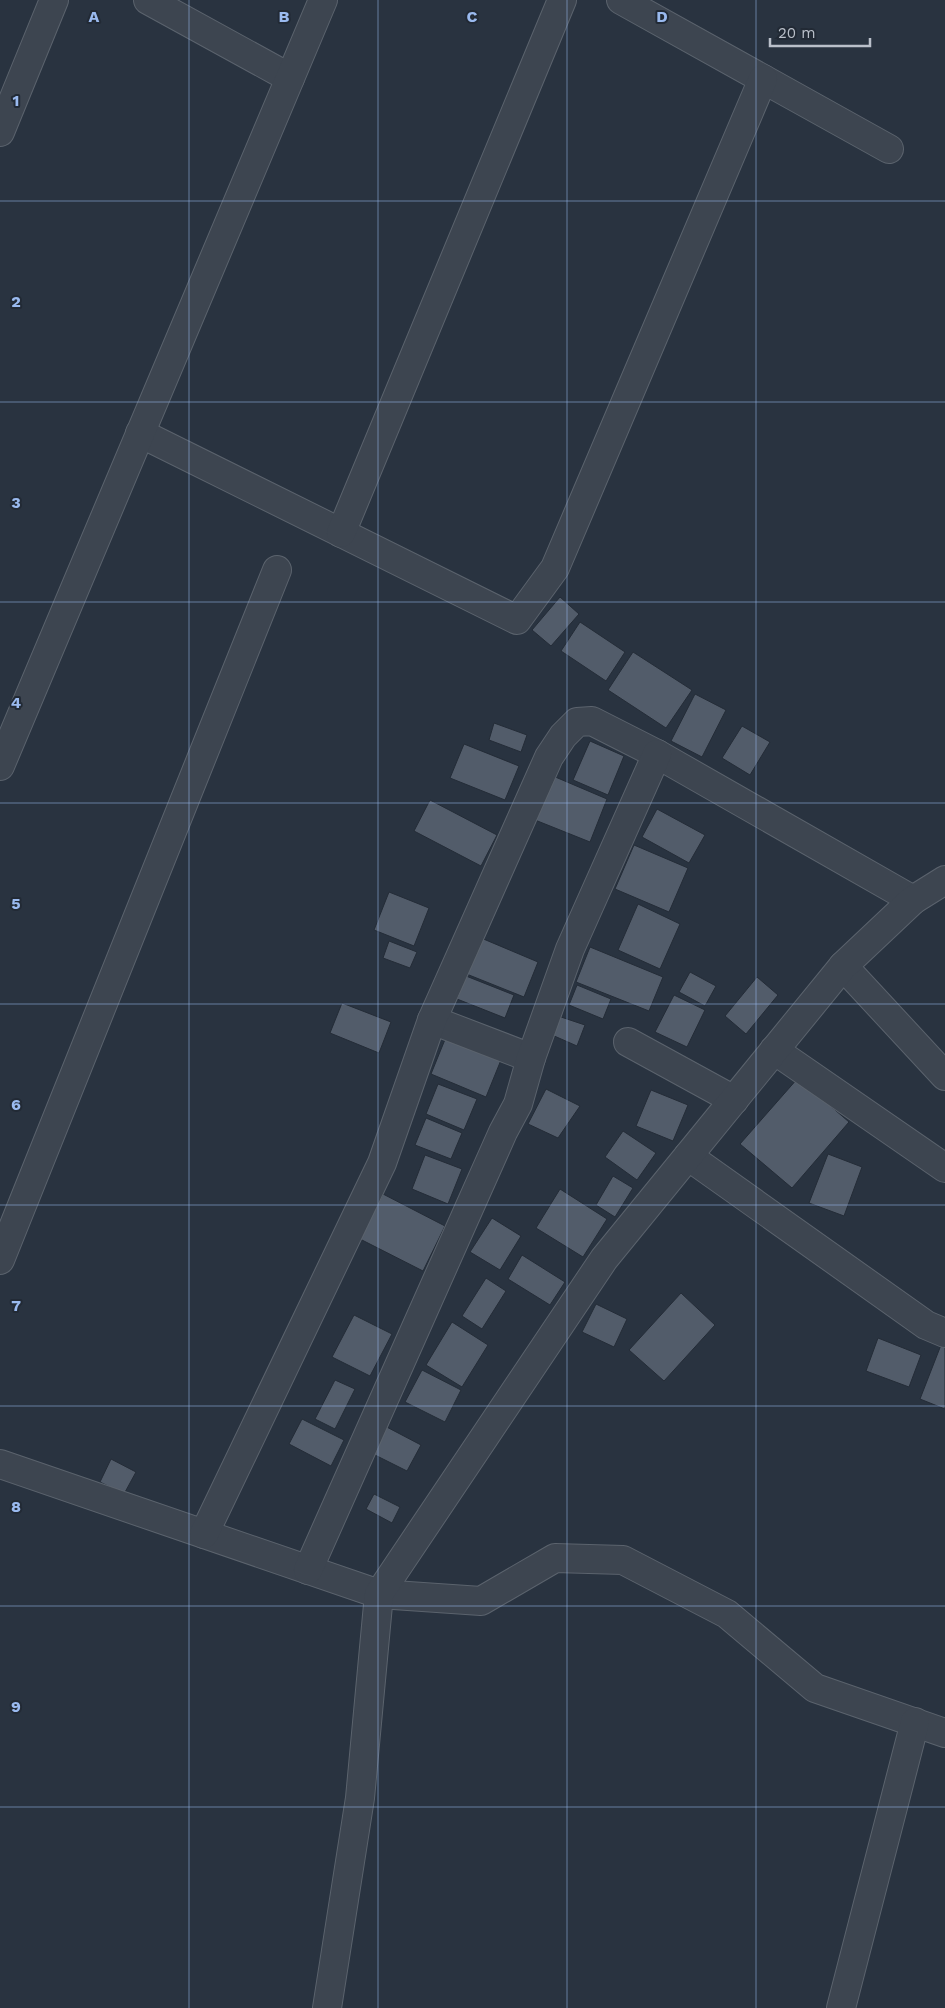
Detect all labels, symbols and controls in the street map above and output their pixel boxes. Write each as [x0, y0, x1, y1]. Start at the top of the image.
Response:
text: A [89, 7, 100, 26]
text: B [279, 7, 290, 26]
text: C [467, 7, 478, 26]
text: D [656, 7, 668, 26]
scale bar [770, 15, 870, 47]
text: 20 m [778, 24, 816, 42]
text: 1 [13, 91, 19, 110]
text: 2 [11, 292, 21, 311]
text: 3 [11, 493, 21, 512]
text: 4 [11, 693, 21, 712]
text: 5 [11, 894, 21, 913]
text: 6 [11, 1095, 21, 1114]
text: 7 [11, 1296, 21, 1315]
text: 8 [11, 1497, 21, 1516]
text: 9 [11, 1697, 21, 1716]

